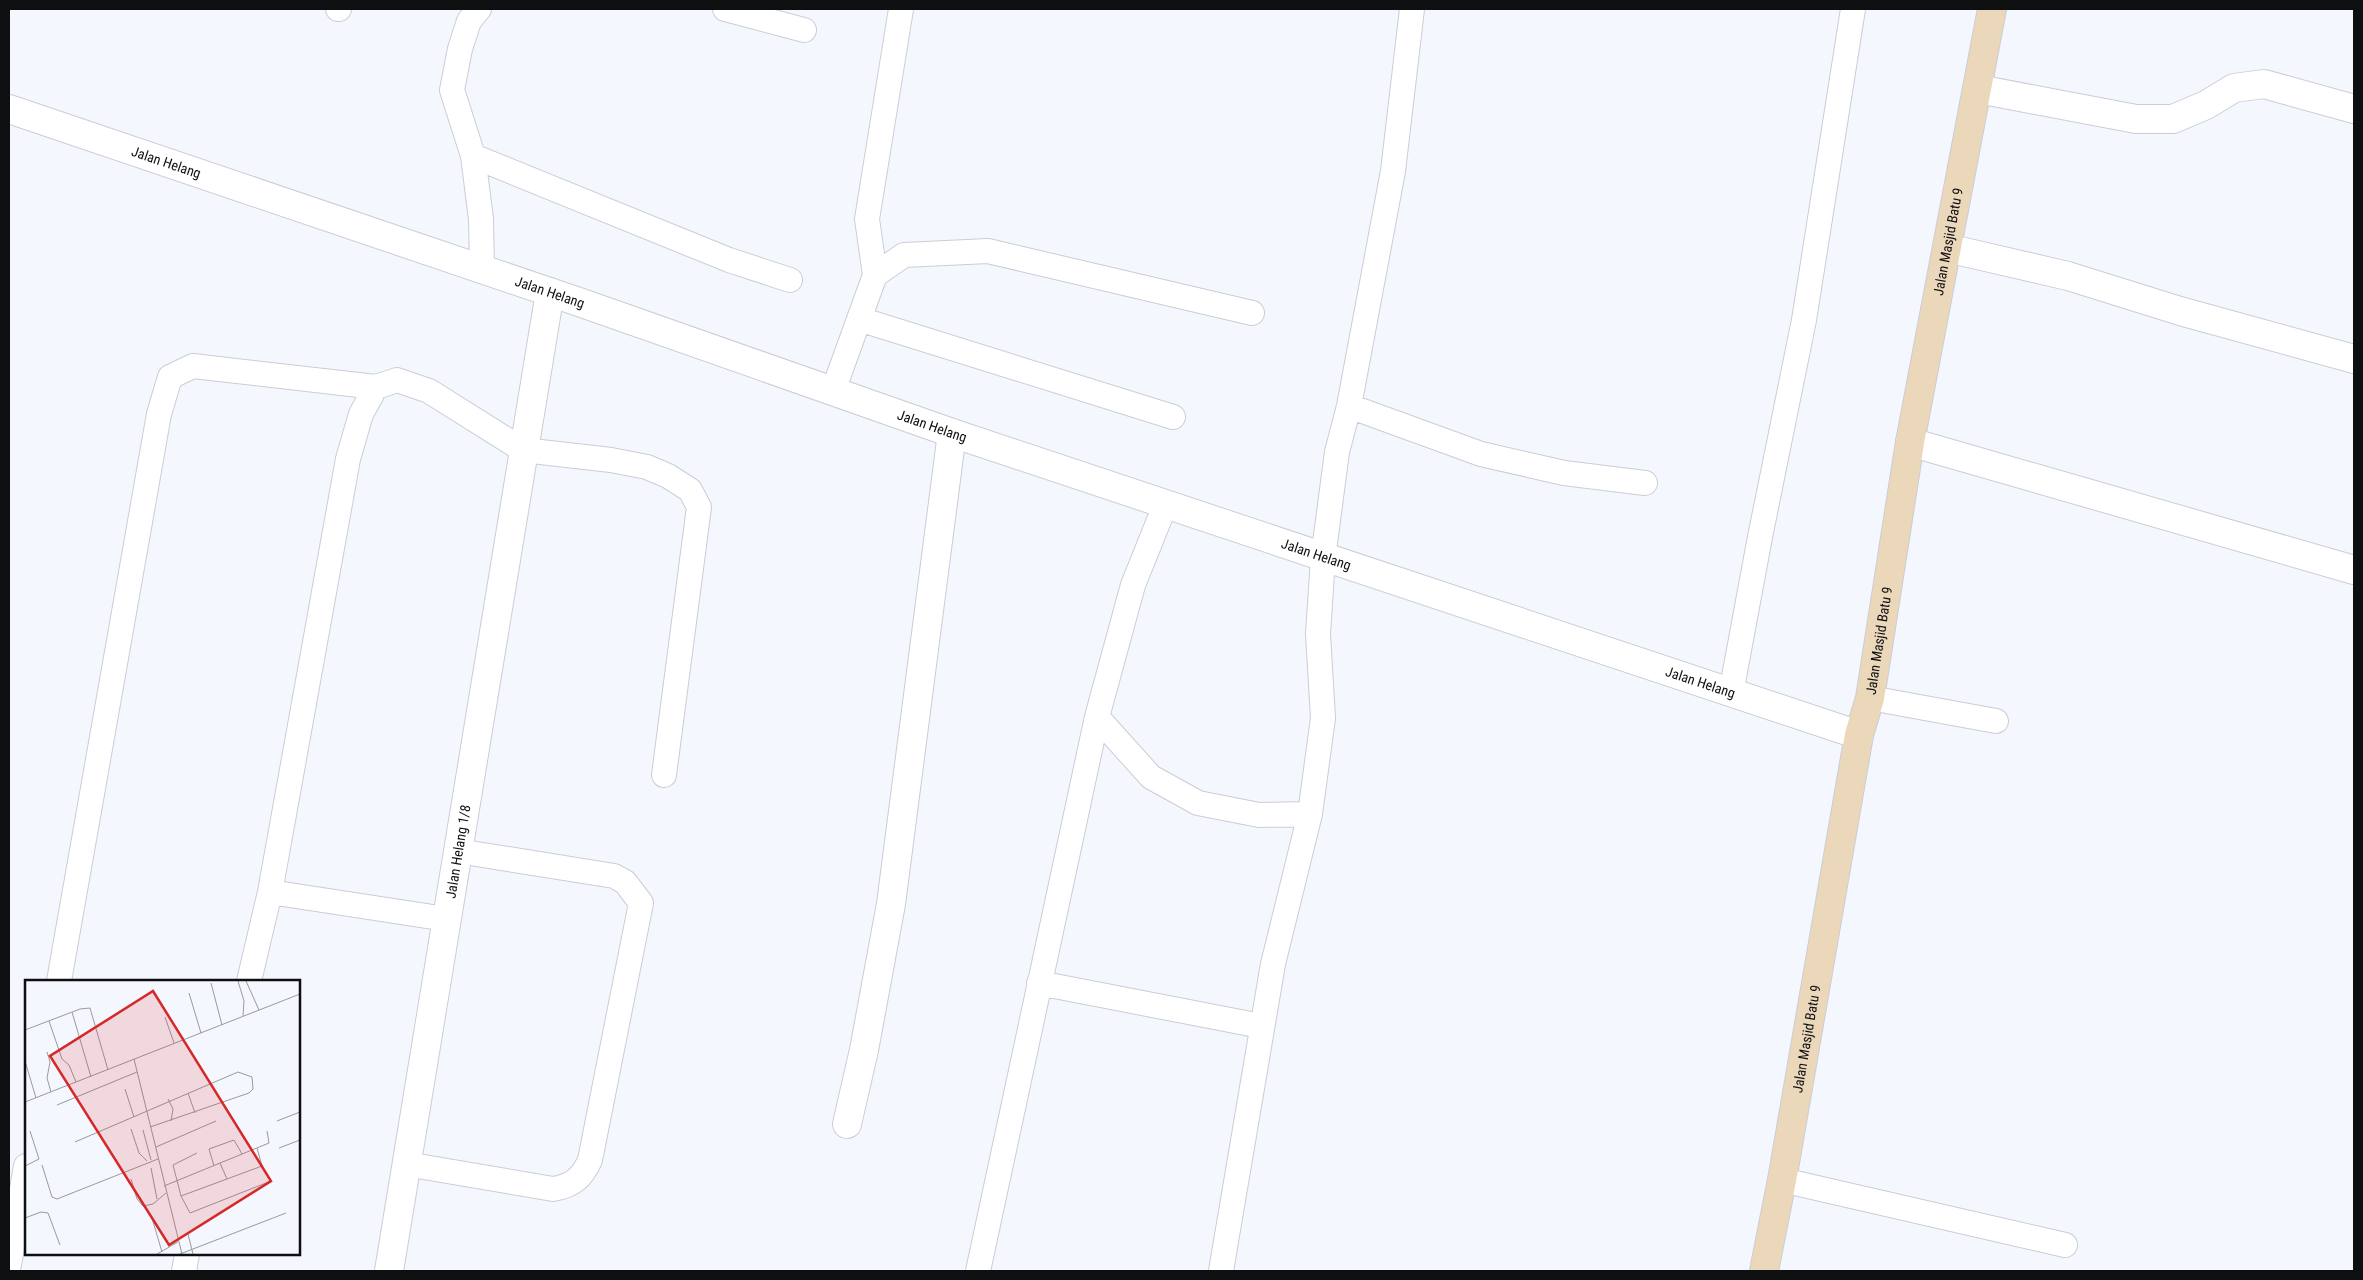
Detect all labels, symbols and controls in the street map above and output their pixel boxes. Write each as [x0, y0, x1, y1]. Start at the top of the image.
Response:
street label: Jalan Helang [129, 143, 203, 181]
street label: Jalan Masjid Batu 9 [1930, 187, 1966, 297]
street label: Jalan Helang [513, 273, 587, 311]
street label: Jalan Helang [895, 406, 969, 445]
street label: Jalan Helang [1279, 535, 1353, 573]
street label: Jalan Masjid Batu 9 [1863, 586, 1895, 696]
street label: Jalan Helang [1664, 663, 1737, 701]
street label: Jalan Helang 1/8 [442, 804, 474, 900]
inset map [25, 980, 300, 1255]
street label: Jalan Masjid Batu 9 [1789, 984, 1824, 1094]

